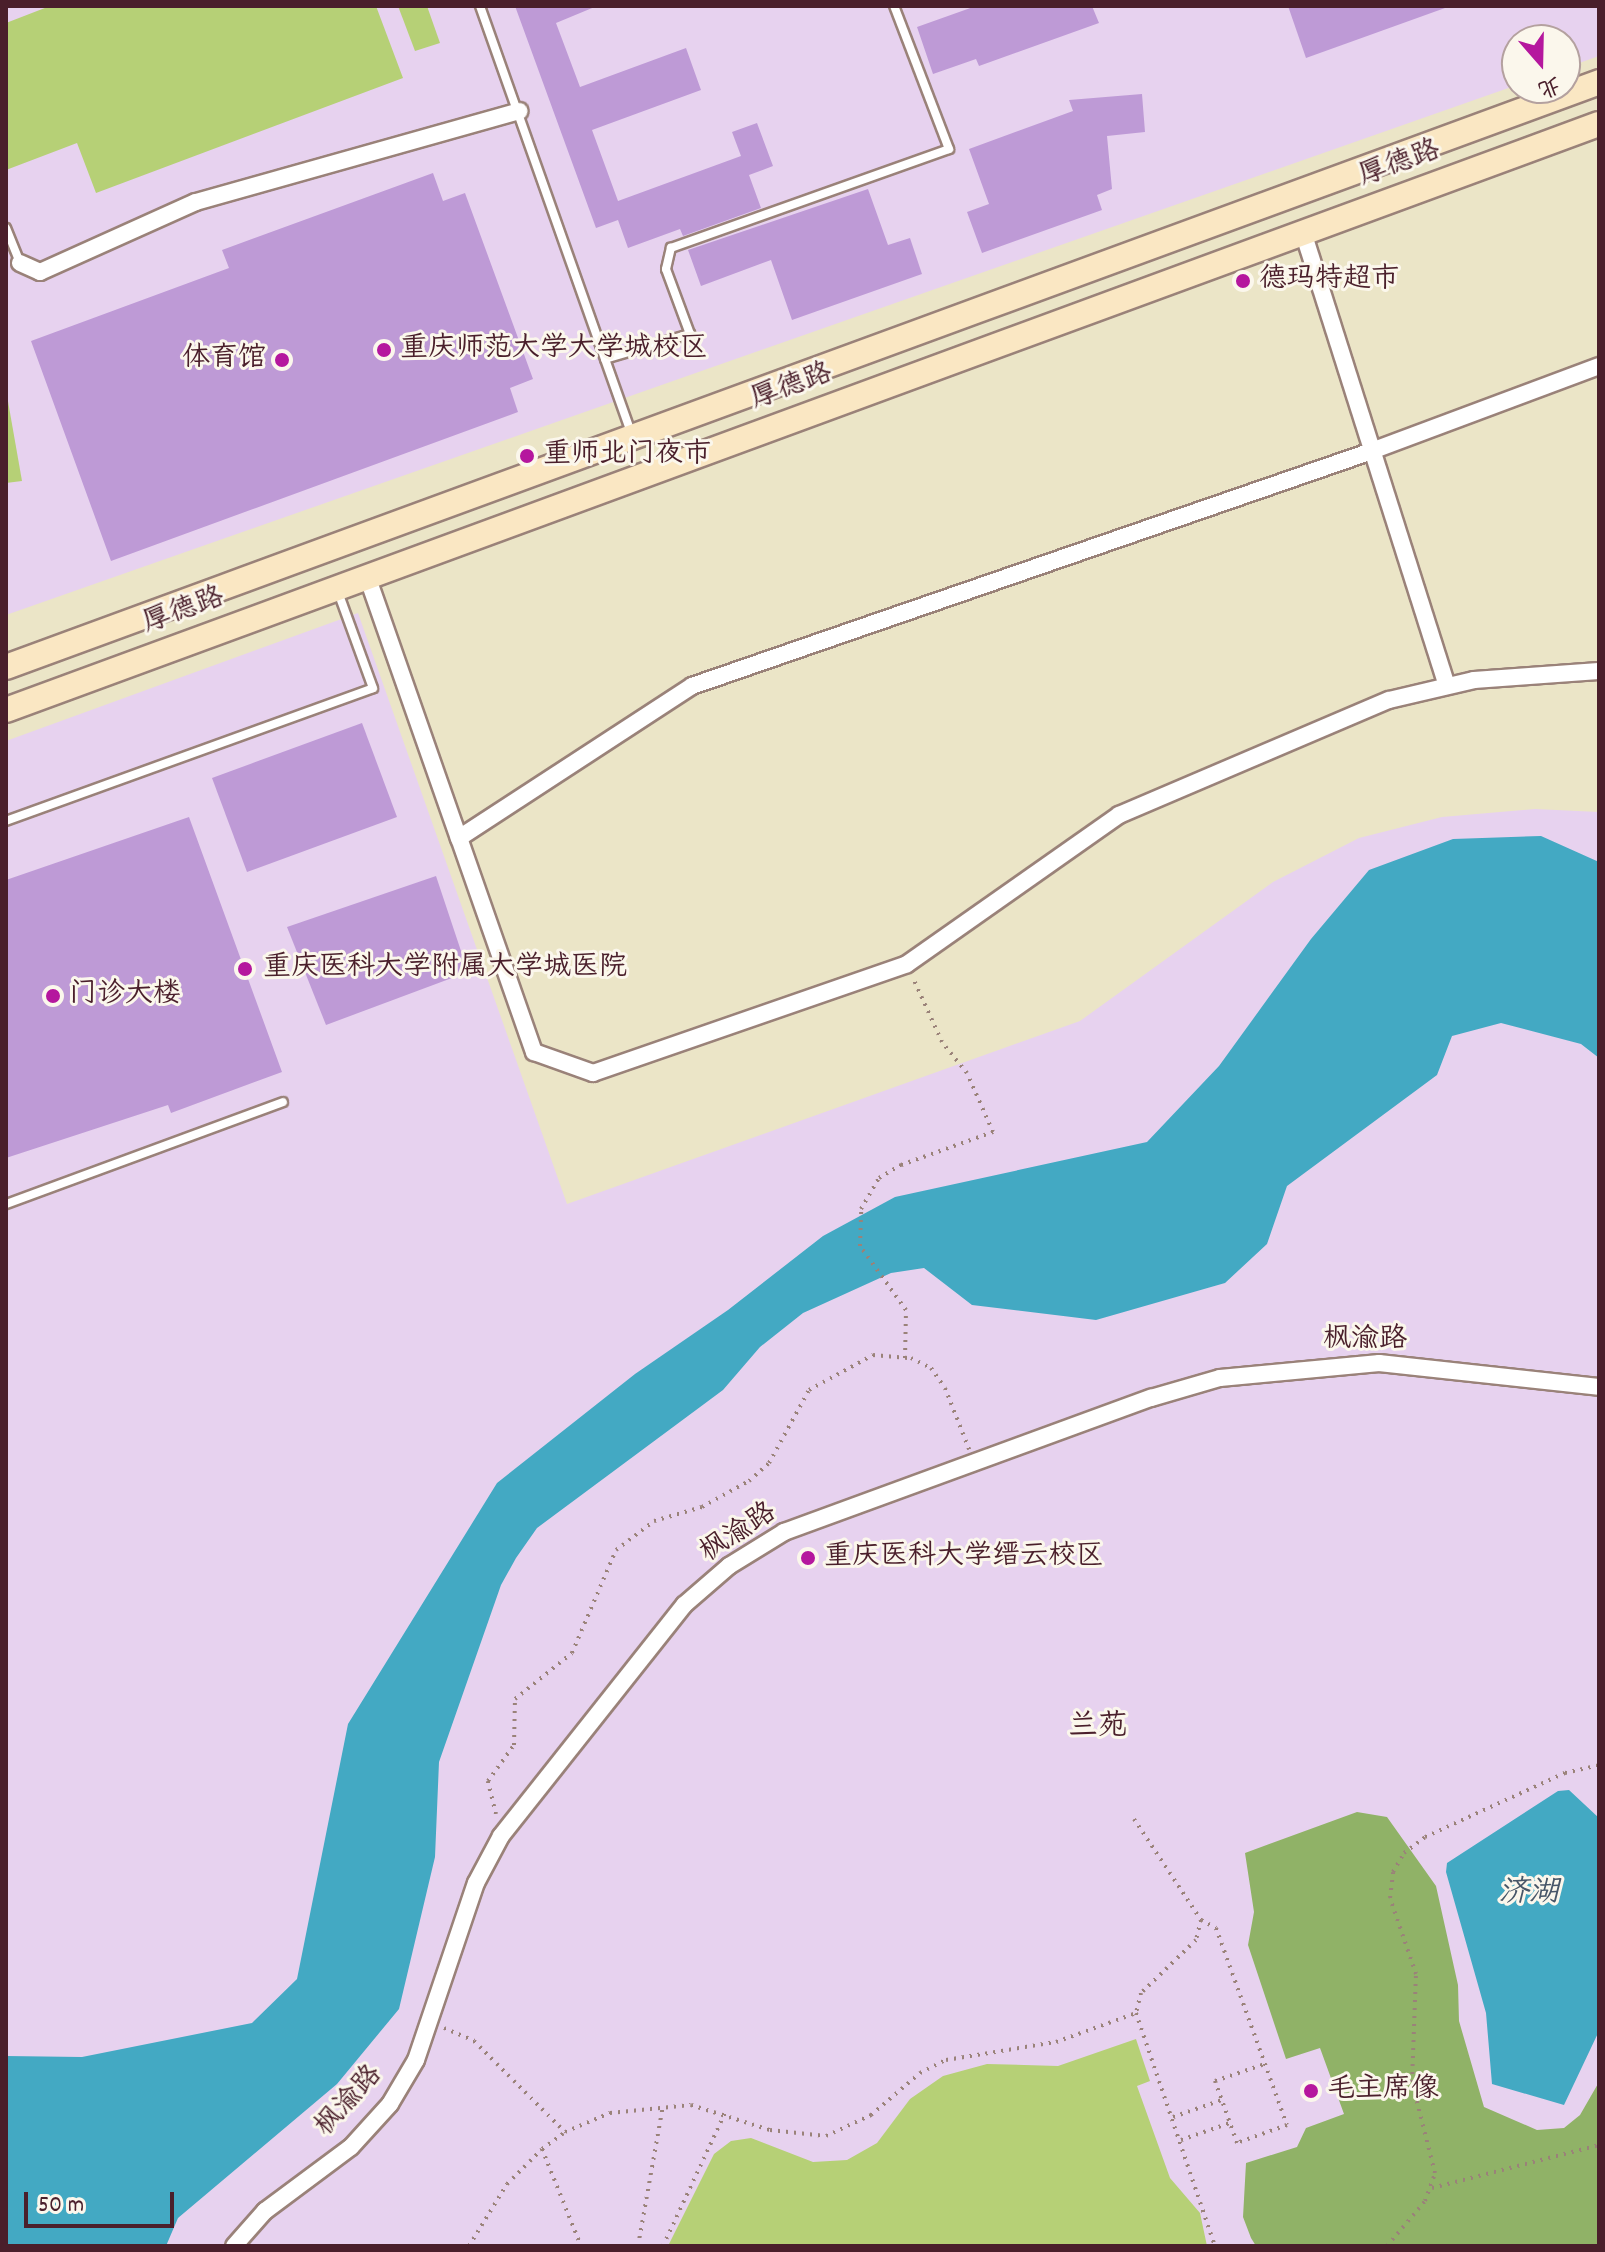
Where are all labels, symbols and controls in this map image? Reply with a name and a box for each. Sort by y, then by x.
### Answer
north arrow [1501,24,1581,104]
text: 北 [1533,67,1564,103]
street label: 厚德路 [1355,135,1445,195]
place label: 德玛特超市 [1259,264,1399,298]
marker: 德玛特超市 [1234,272,1252,290]
place label: 重庆师范大学大学城校区 [400,333,708,367]
marker: 重庆师范大学大学城校区 [375,341,393,359]
place label: 体育馆 [182,343,266,377]
marker: 体育馆 [273,351,291,369]
street label: 厚德路 [747,358,837,418]
place label: 重师北门夜市 [543,439,711,473]
marker: 重师北门夜市 [518,447,536,465]
street label: 厚德路 [139,582,229,642]
place label: 重庆医科大学附属大学城医院 [263,952,627,986]
marker: 重庆医科大学附属大学城医院 [234,958,256,980]
place label: 门诊大楼 [69,979,181,1013]
marker: 门诊大楼 [44,987,62,1005]
street label: 枫渝路 [1323,1324,1407,1358]
street label: 枫渝路 [695,1497,783,1571]
place label: 重庆医科大学缙云校区 [824,1541,1104,1575]
marker: 重庆医科大学缙云校区 [799,1549,817,1567]
district label: 兰苑 [1068,1711,1128,1747]
water label: 济湖 [1499,1877,1559,1913]
street label: 枫渝路 [309,2060,391,2144]
place label: 毛主席像 [1327,2074,1439,2108]
marker: 毛主席像 [1302,2082,1320,2100]
scale bar [28,2176,178,2226]
text: 50 m [38,2189,84,2223]

